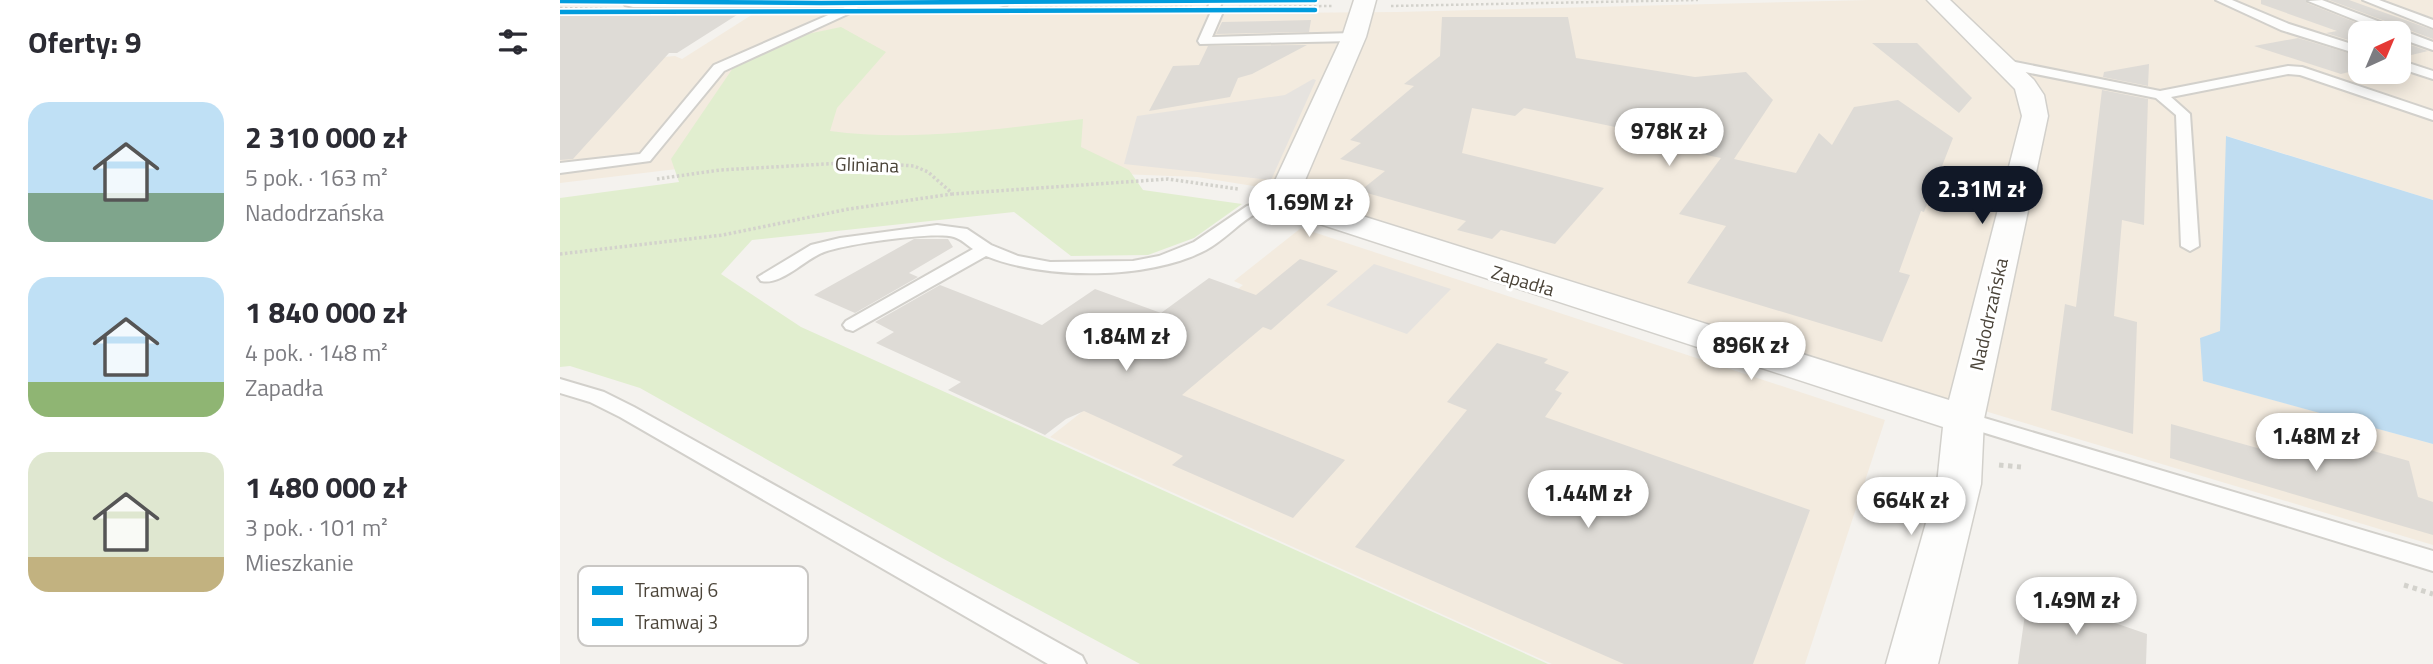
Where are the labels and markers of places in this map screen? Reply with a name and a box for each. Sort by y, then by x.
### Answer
pin: 978K zł [1604,108,1734,168]
pin: 2.31M zł [1910,166,2054,226]
pin: 1.69M zł [1237,180,1381,239]
pin: 1.84M zł [1054,314,1198,373]
pin: 896K zł [1686,322,1816,382]
pin: 1.48M zł [2244,414,2388,473]
pin: 1.44M zł [1516,470,1660,530]
pin: 664K zł [1846,477,1976,537]
pin: 1.49M zł [2004,578,2148,637]

